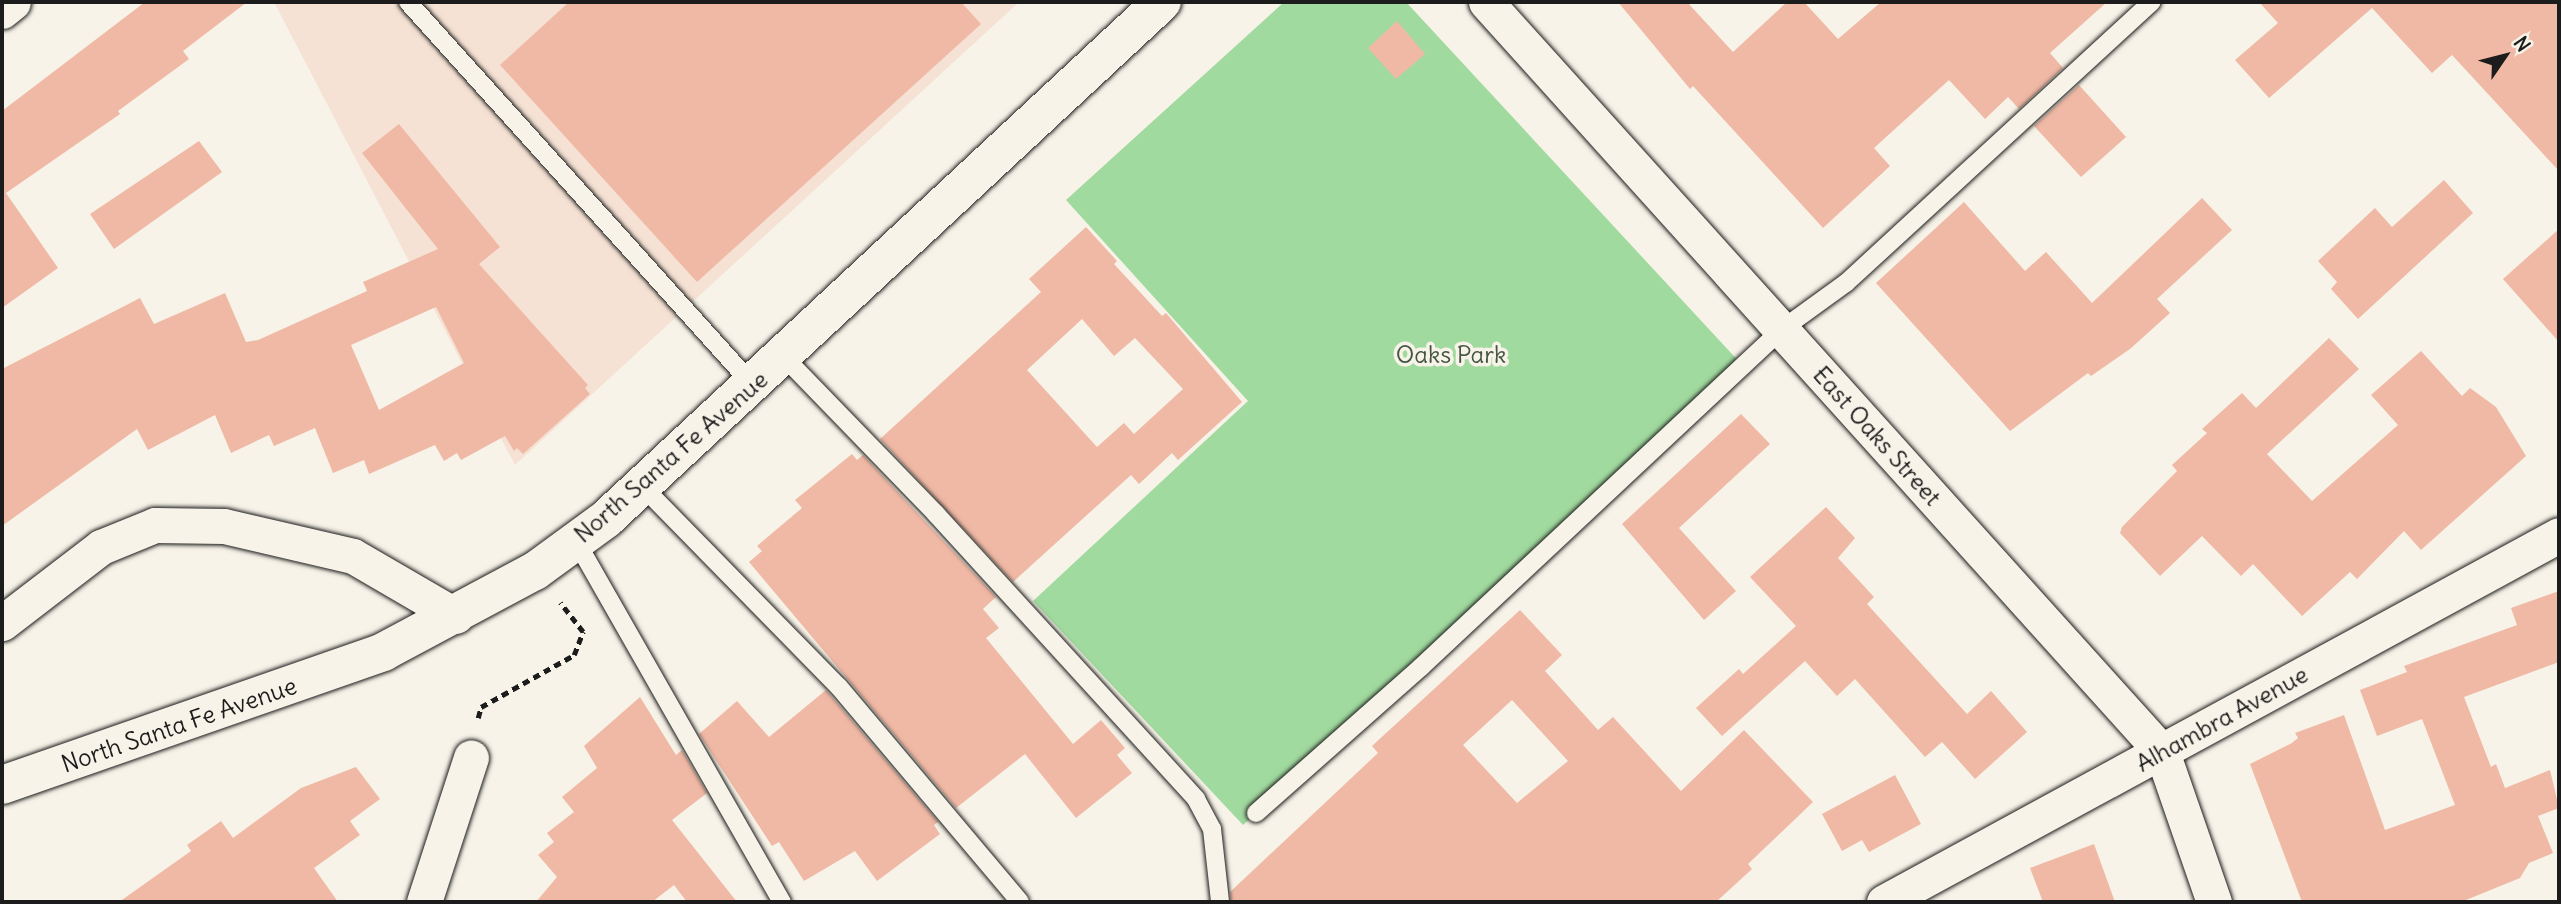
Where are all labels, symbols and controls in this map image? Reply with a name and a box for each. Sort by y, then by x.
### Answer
north arrow [2470,21,2540,91]
text: N [2509,32,2536,56]
park label: Oaks Park [1396,341,1506,369]
street label: East Oaks Street [1807,360,1947,512]
street label: North Santa Fe Avenue [568,365,774,549]
street label: Alhambra Avenue [2131,660,2313,778]
street label: North Santa Fe Avenue [58,671,300,779]

